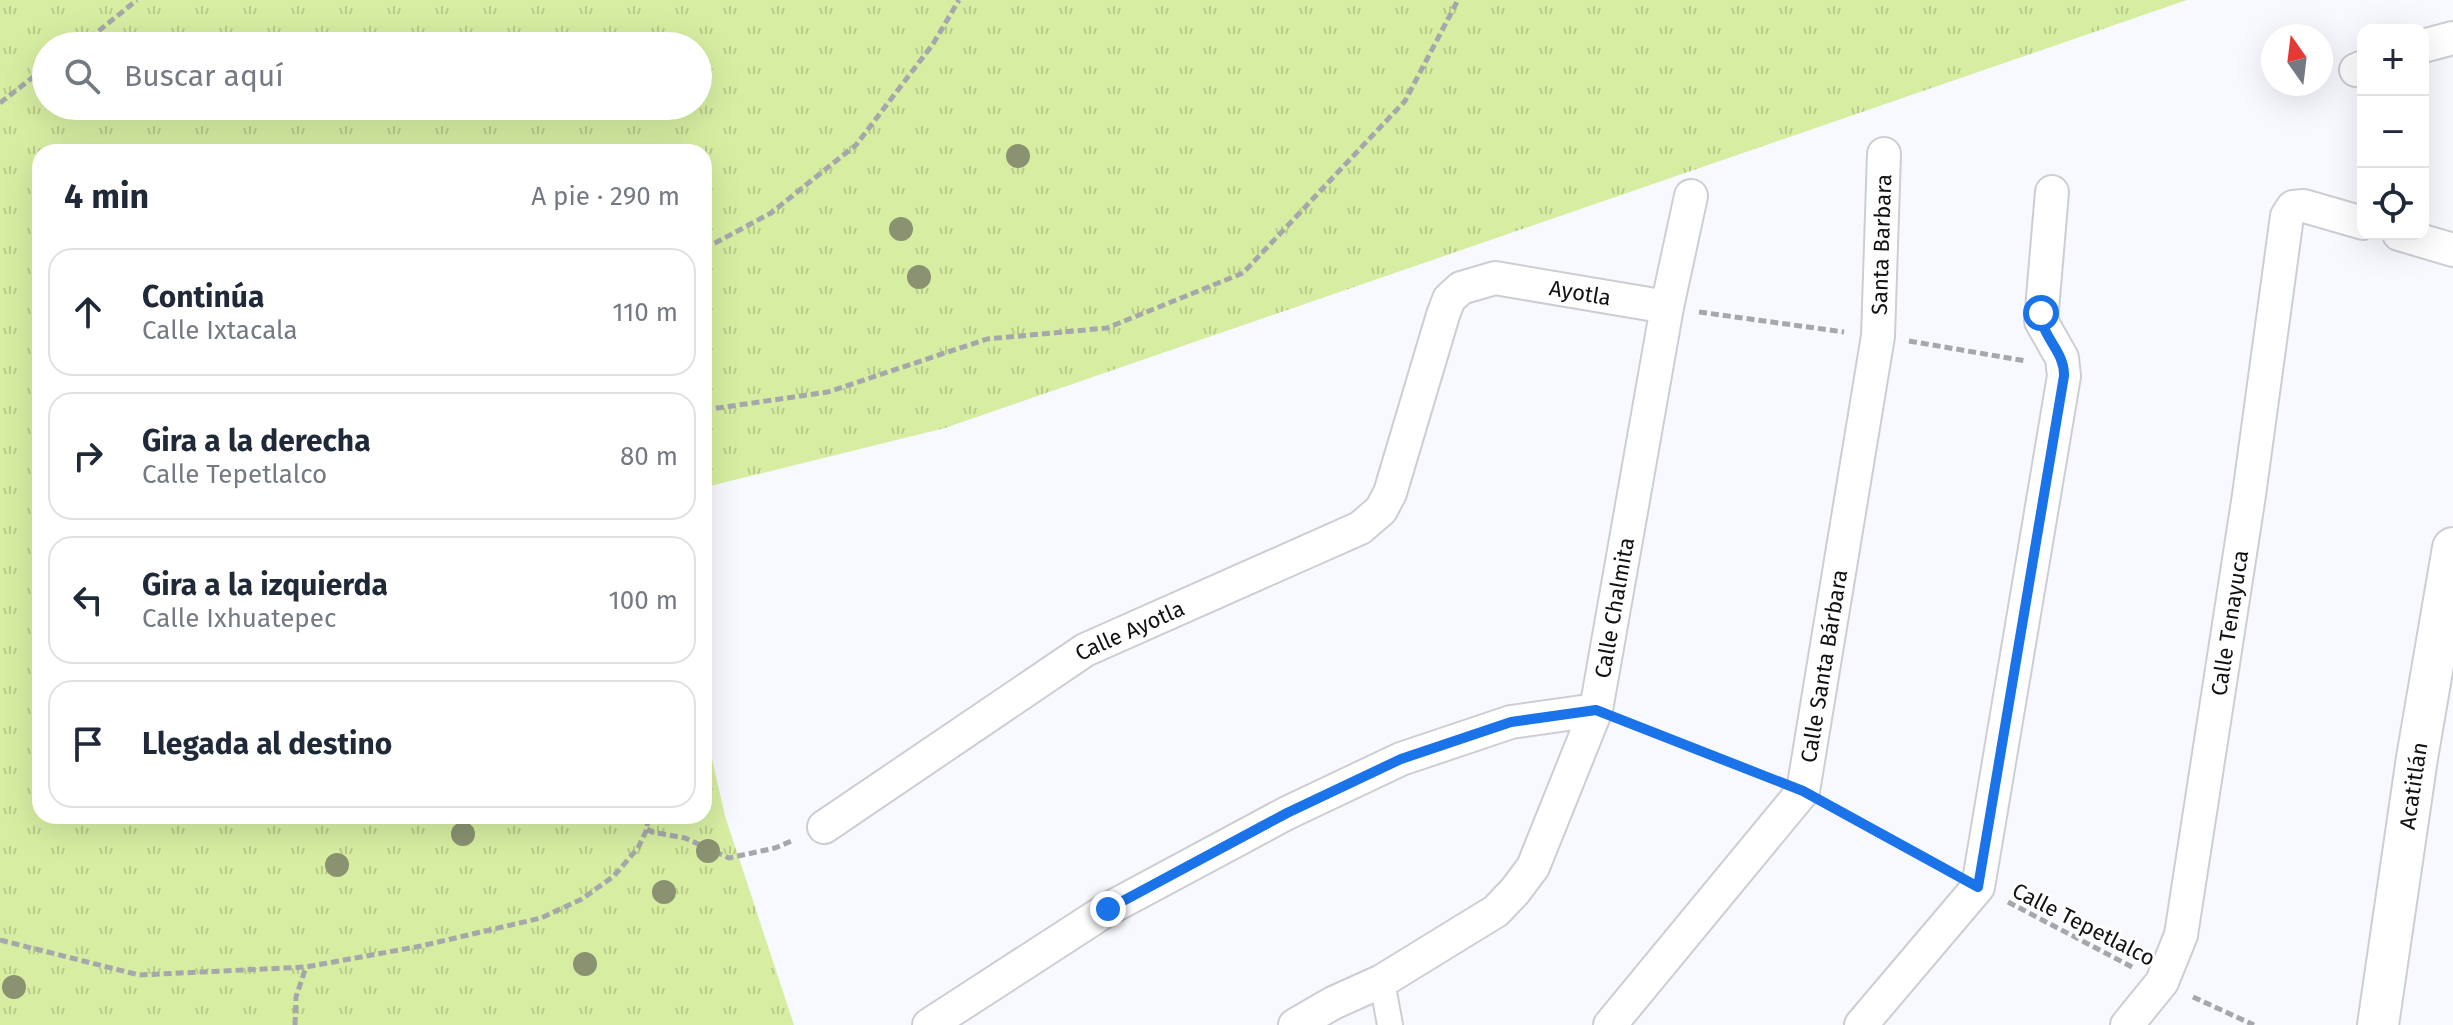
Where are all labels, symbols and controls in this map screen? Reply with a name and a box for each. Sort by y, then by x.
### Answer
north arrow [2261,24,2333,96]
map controls [2357,24,2429,240]
button: + [2357,24,2429,96]
search box [32,32,712,120]
icon: search [60,54,104,98]
text: Buscar aquí [124,58,284,94]
button: − [2357,96,2429,168]
button: locate [2357,168,2429,240]
street label: Santa Barbara [1866,174,1897,315]
text: 4 min [64,176,149,217]
text: A pie · 290 m [531,181,680,212]
street label: Ayotla [1547,274,1613,311]
text: Continúa [142,279,264,315]
icon: ahead [66,290,110,334]
route start [2023,295,2059,331]
text: 110 m [612,297,678,328]
text: Calle Ixtacala [142,315,298,346]
text: Gira a la derecha [142,423,371,459]
icon: right [66,434,110,478]
text: 80 m [620,441,678,472]
text: Calle Tepetlalco [142,459,327,490]
street label: Calle Chalmita [1589,535,1640,680]
street label: Calle Tenayuca [2205,548,2254,698]
text: Gira a la izquierda [142,567,388,603]
street label: Calle Santa Bárbara [1795,568,1853,765]
icon: left [66,578,110,622]
text: 100 m [609,585,678,616]
street label: Calle Ayotla [1070,595,1189,667]
text: Calle Ixhuatepec [142,603,336,634]
icon: arrive [66,722,110,766]
text: Llegada al destino [142,726,392,762]
street label: Acatitlán [2394,740,2434,831]
street label: Calle Tepetlalco [2008,877,2160,972]
route end [1090,891,1126,927]

